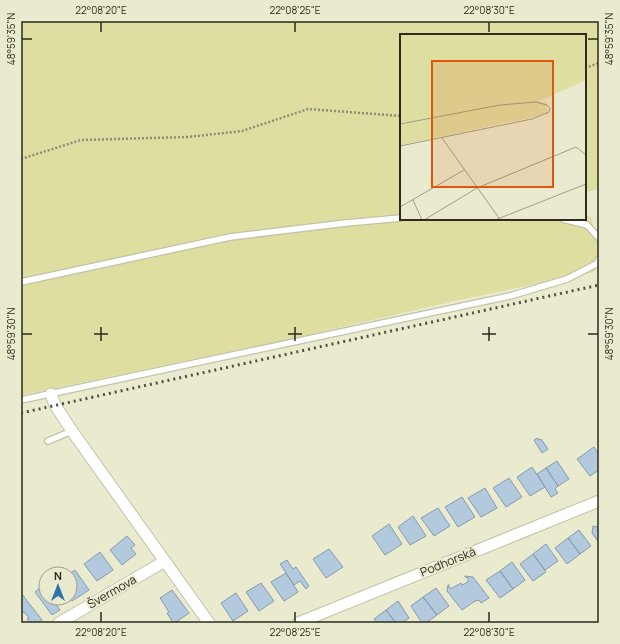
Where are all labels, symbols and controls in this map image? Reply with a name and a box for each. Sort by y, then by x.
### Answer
text: 22°08'20"E [75,3,127,17]
text: 22°08'25"E [269,3,321,17]
text: 22°08'30"E [463,3,515,17]
text: 48°59'35"N [4,13,18,65]
text: 48°59'35"N [602,13,616,65]
inset map [400,34,586,220]
text: 48°59'30"N [4,307,18,360]
text: 48°59'30"N [602,307,616,360]
street label: Podhorská [417,543,478,580]
north arrow [38,566,78,606]
text: N [54,568,62,583]
street label: Švermova [84,571,139,612]
text: 22°08'20"E [75,625,127,639]
text: 22°08'25"E [269,625,321,639]
text: 22°08'30"E [463,625,515,639]

